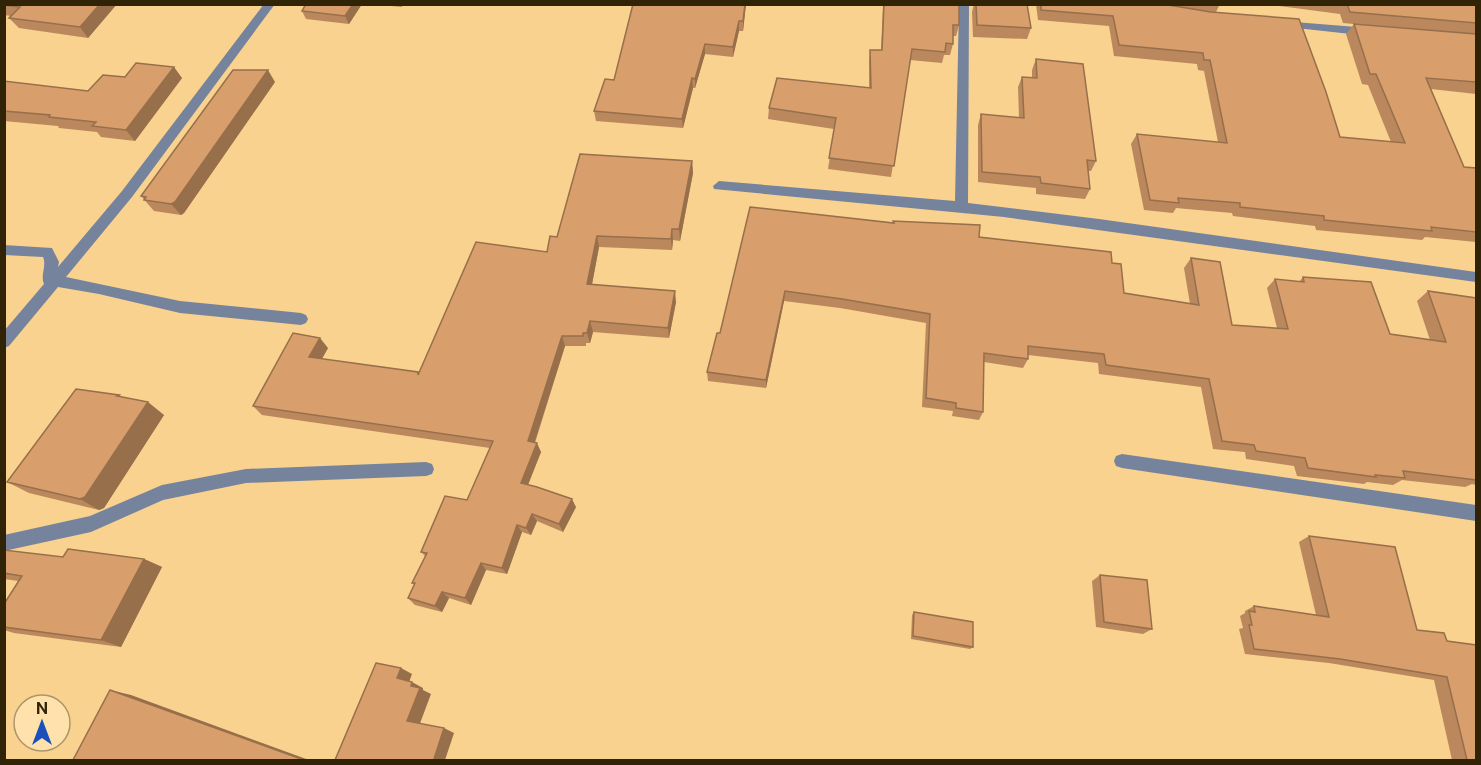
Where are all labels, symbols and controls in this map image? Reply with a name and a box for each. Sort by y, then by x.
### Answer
north arrow [12,693,72,753]
text: N [36,699,48,718]

